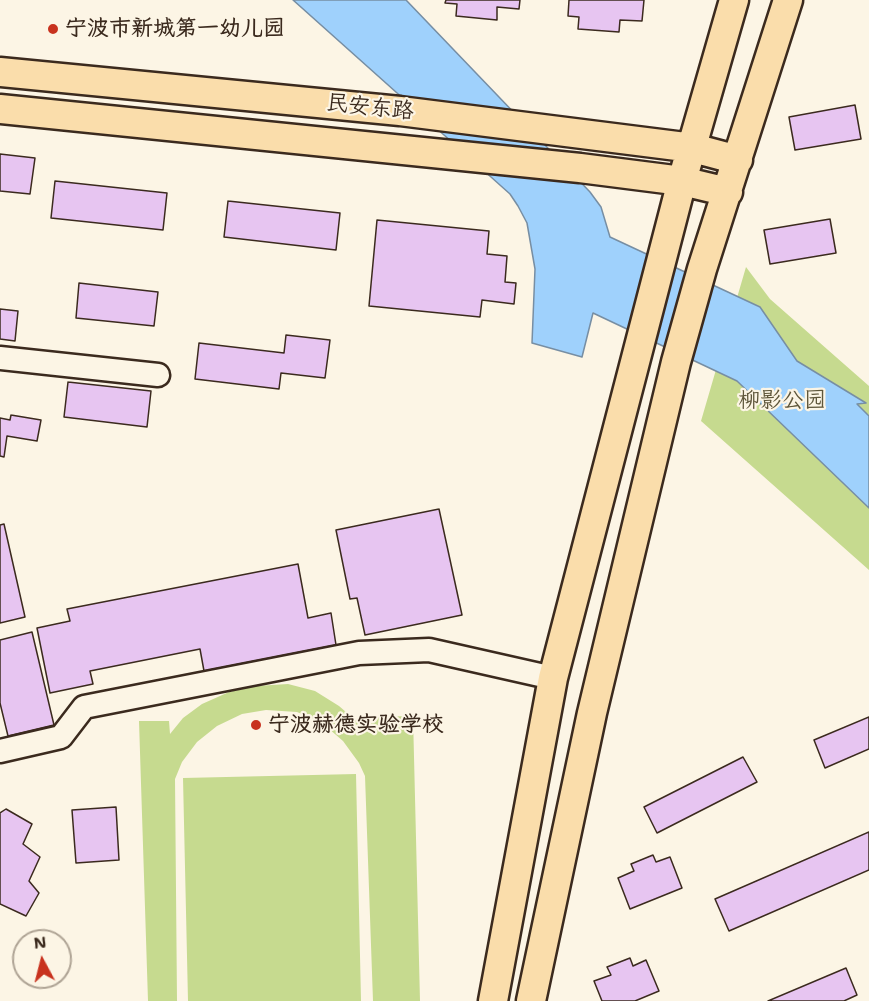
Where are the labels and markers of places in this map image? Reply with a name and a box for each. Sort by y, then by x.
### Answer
place label: 宁波市新城第一幼儿园 [65,16,285,42]
marker: 宁波市新城第一幼儿园 [46,22,60,36]
place label: 宁波赫德实验学校 [268,712,444,738]
marker: 宁波赫德实验学校 [249,718,263,732]

